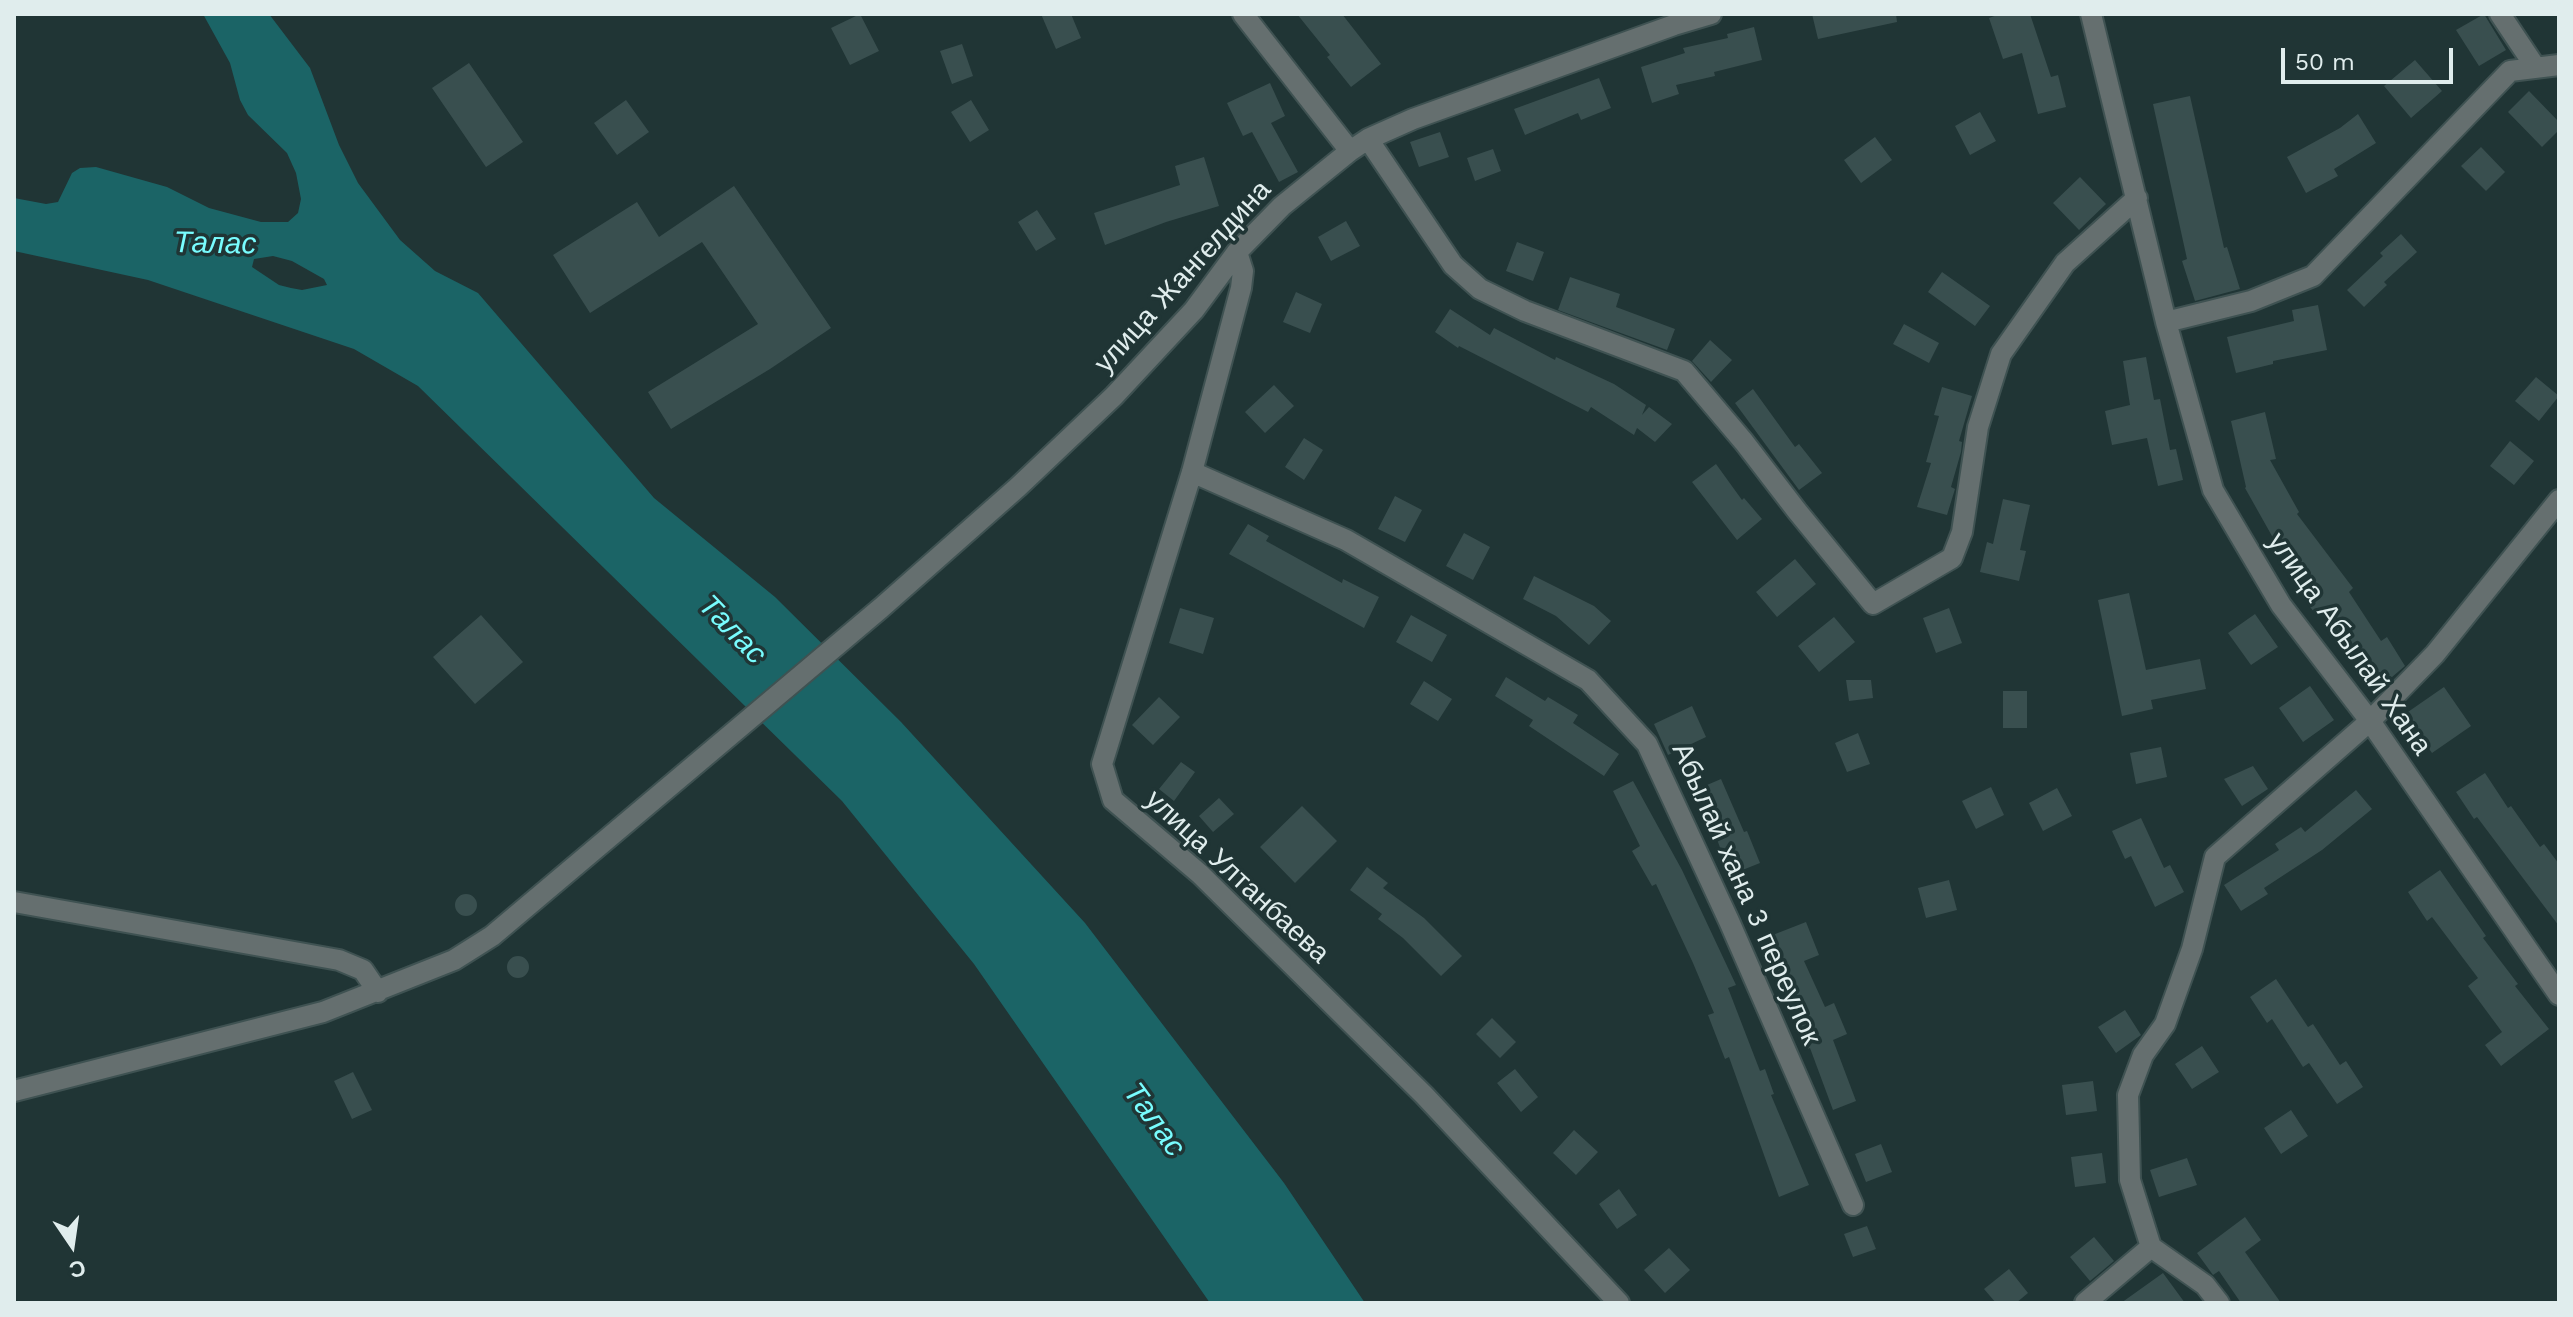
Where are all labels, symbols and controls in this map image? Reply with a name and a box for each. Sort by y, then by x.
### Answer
scale bar [2285,32,2457,82]
text: 50 m [2295,48,2355,76]
street label: улица Жангелдина [1088,174,1278,380]
water label: Талас [173,225,257,263]
street label: улица Абылай Хана [2260,526,2438,762]
water label: Талас [690,588,774,672]
street label: Абылай хана 3 переулок [1664,738,1828,1050]
street label: улица Ултанбаева [1138,783,1336,971]
water label: Талас [1115,1076,1193,1164]
north arrow [32,1205,112,1285]
text: С [67,1255,88,1283]

